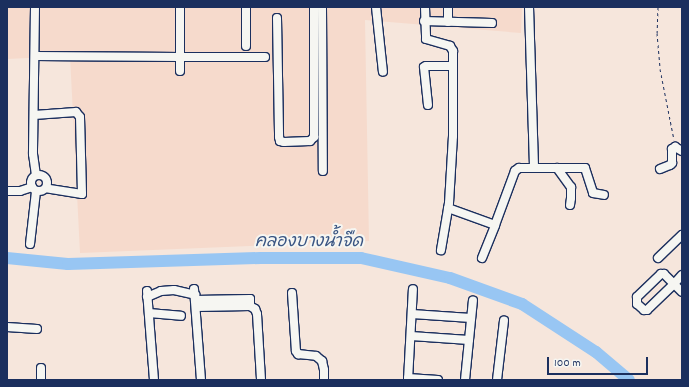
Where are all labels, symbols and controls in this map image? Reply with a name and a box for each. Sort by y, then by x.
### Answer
water label: คลองบางน้ำจืด [255,234,363,254]
scale bar [549,349,650,375]
text: 100 m [554,355,581,372]

